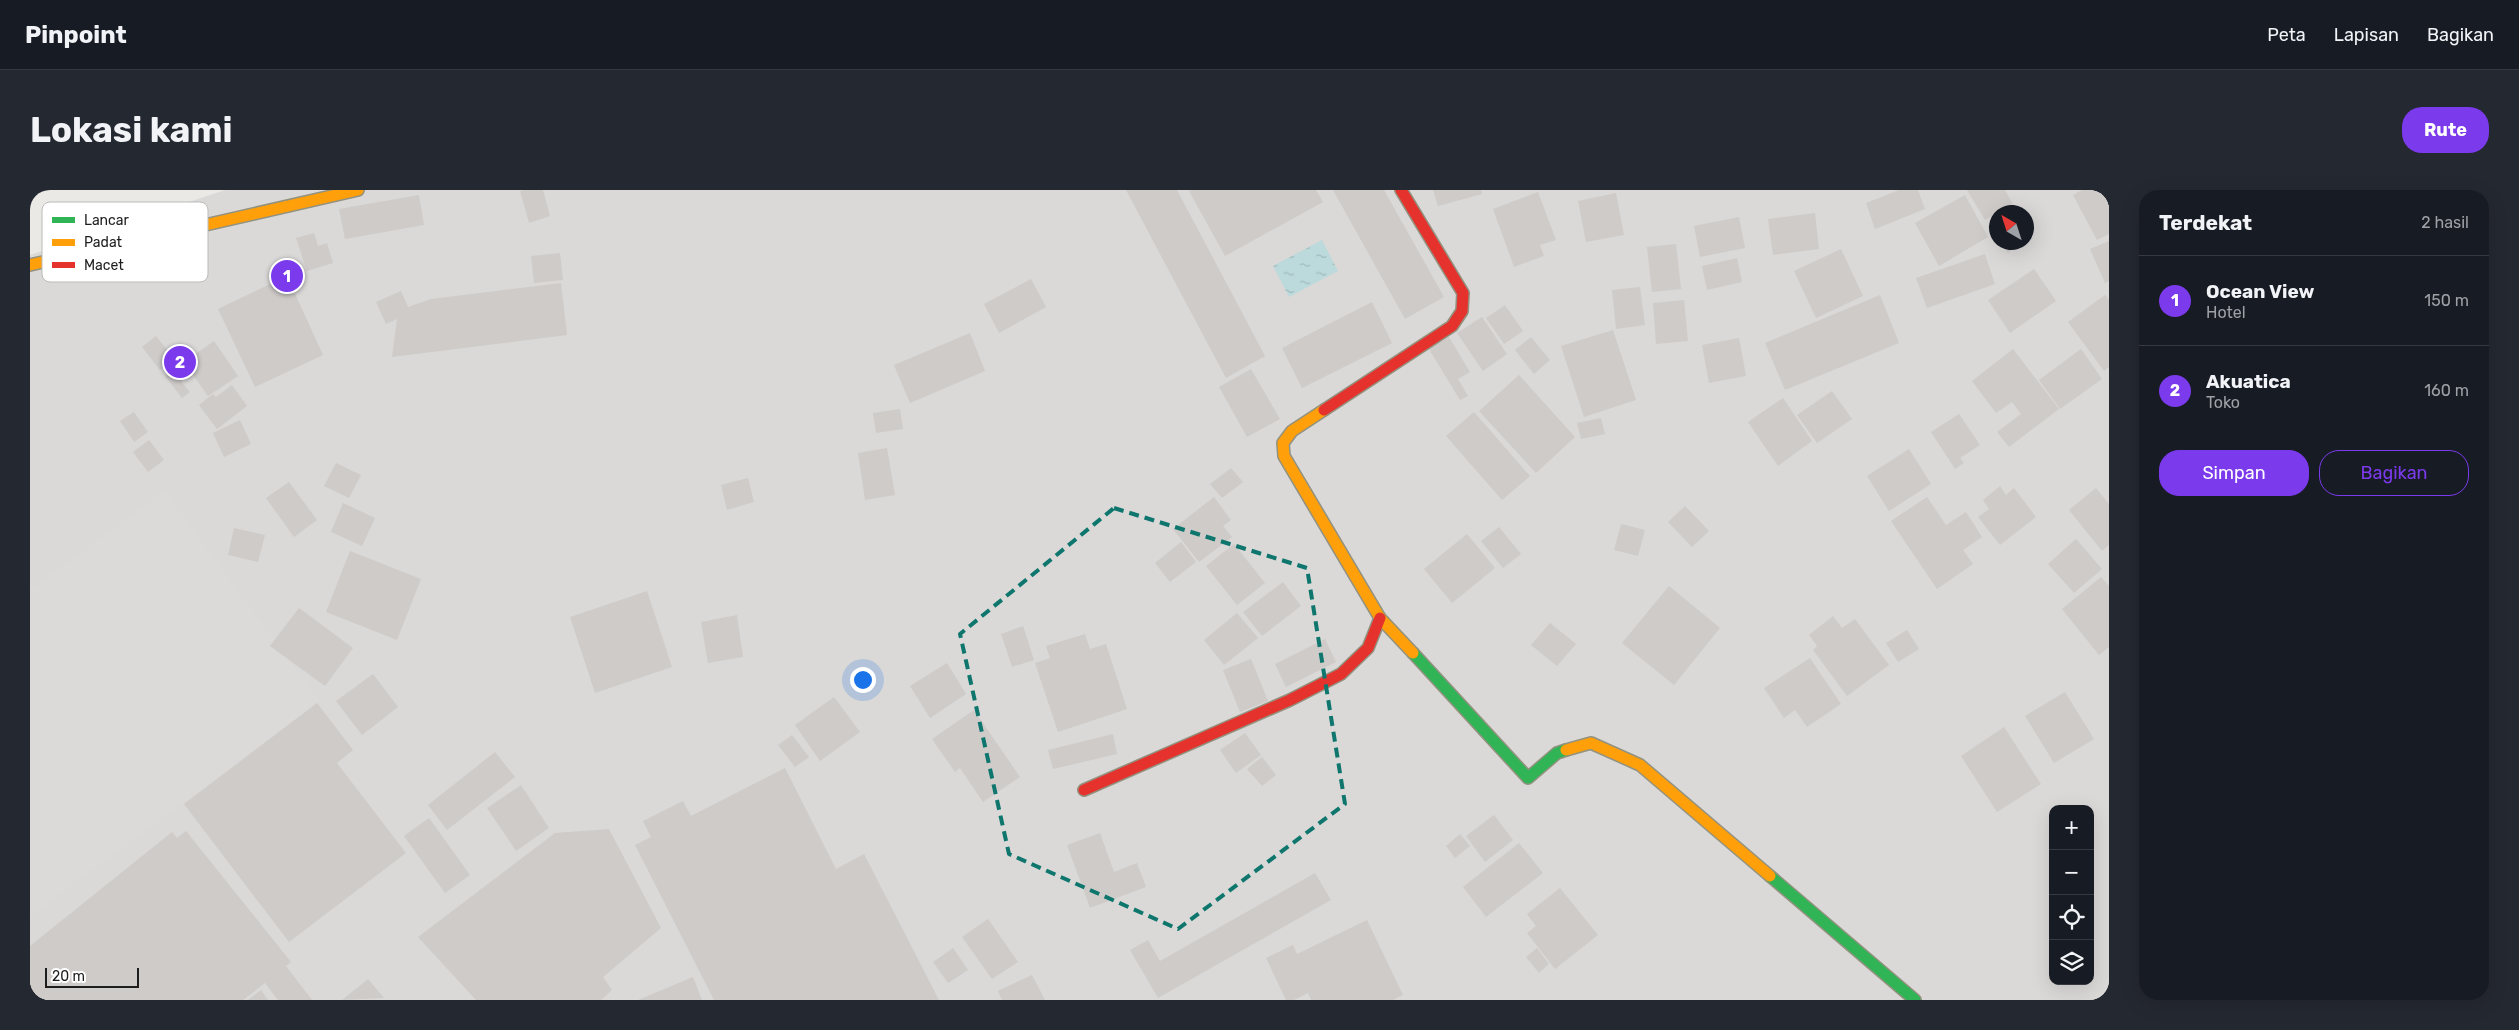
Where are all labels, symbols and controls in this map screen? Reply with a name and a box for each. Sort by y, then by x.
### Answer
text: Pinpoint [25,21,127,49]
text: Peta [2267,24,2306,46]
text: Lapisan [2334,24,2399,46]
text: Bagikan [2427,24,2494,46]
button: Rute [2402,107,2489,153]
text: Lokasi kami [30,109,233,151]
legend [42,202,208,282]
north arrow [1989,205,2034,250]
text: Terdekat [2159,210,2252,235]
text: Lancar [84,212,130,229]
text: 2 hasil [2421,213,2469,232]
text: Padat [84,234,123,251]
text: Macet [84,257,124,274]
pin: 1 [271,257,303,295]
text: Ocean View [2206,280,2314,303]
text: 1 [2171,291,2179,310]
text: 150 m [2424,291,2469,310]
text: Hotel [2206,303,2246,322]
pin: 2 [164,343,196,381]
text: Akuatica [2206,370,2291,393]
text: 2 [2170,381,2180,400]
text: 160 m [2424,381,2469,400]
text: Toko [2206,393,2240,412]
button: Simpan [2159,450,2309,496]
button: Bagikan [2319,450,2469,496]
your location [850,667,876,693]
map controls [2049,805,2094,985]
button: + [2049,805,2094,850]
button: − [2049,850,2094,895]
button: locate [2049,895,2094,940]
button: layers [2049,940,2094,985]
scale bar [45,965,139,988]
text: 20 m [52,968,85,985]

